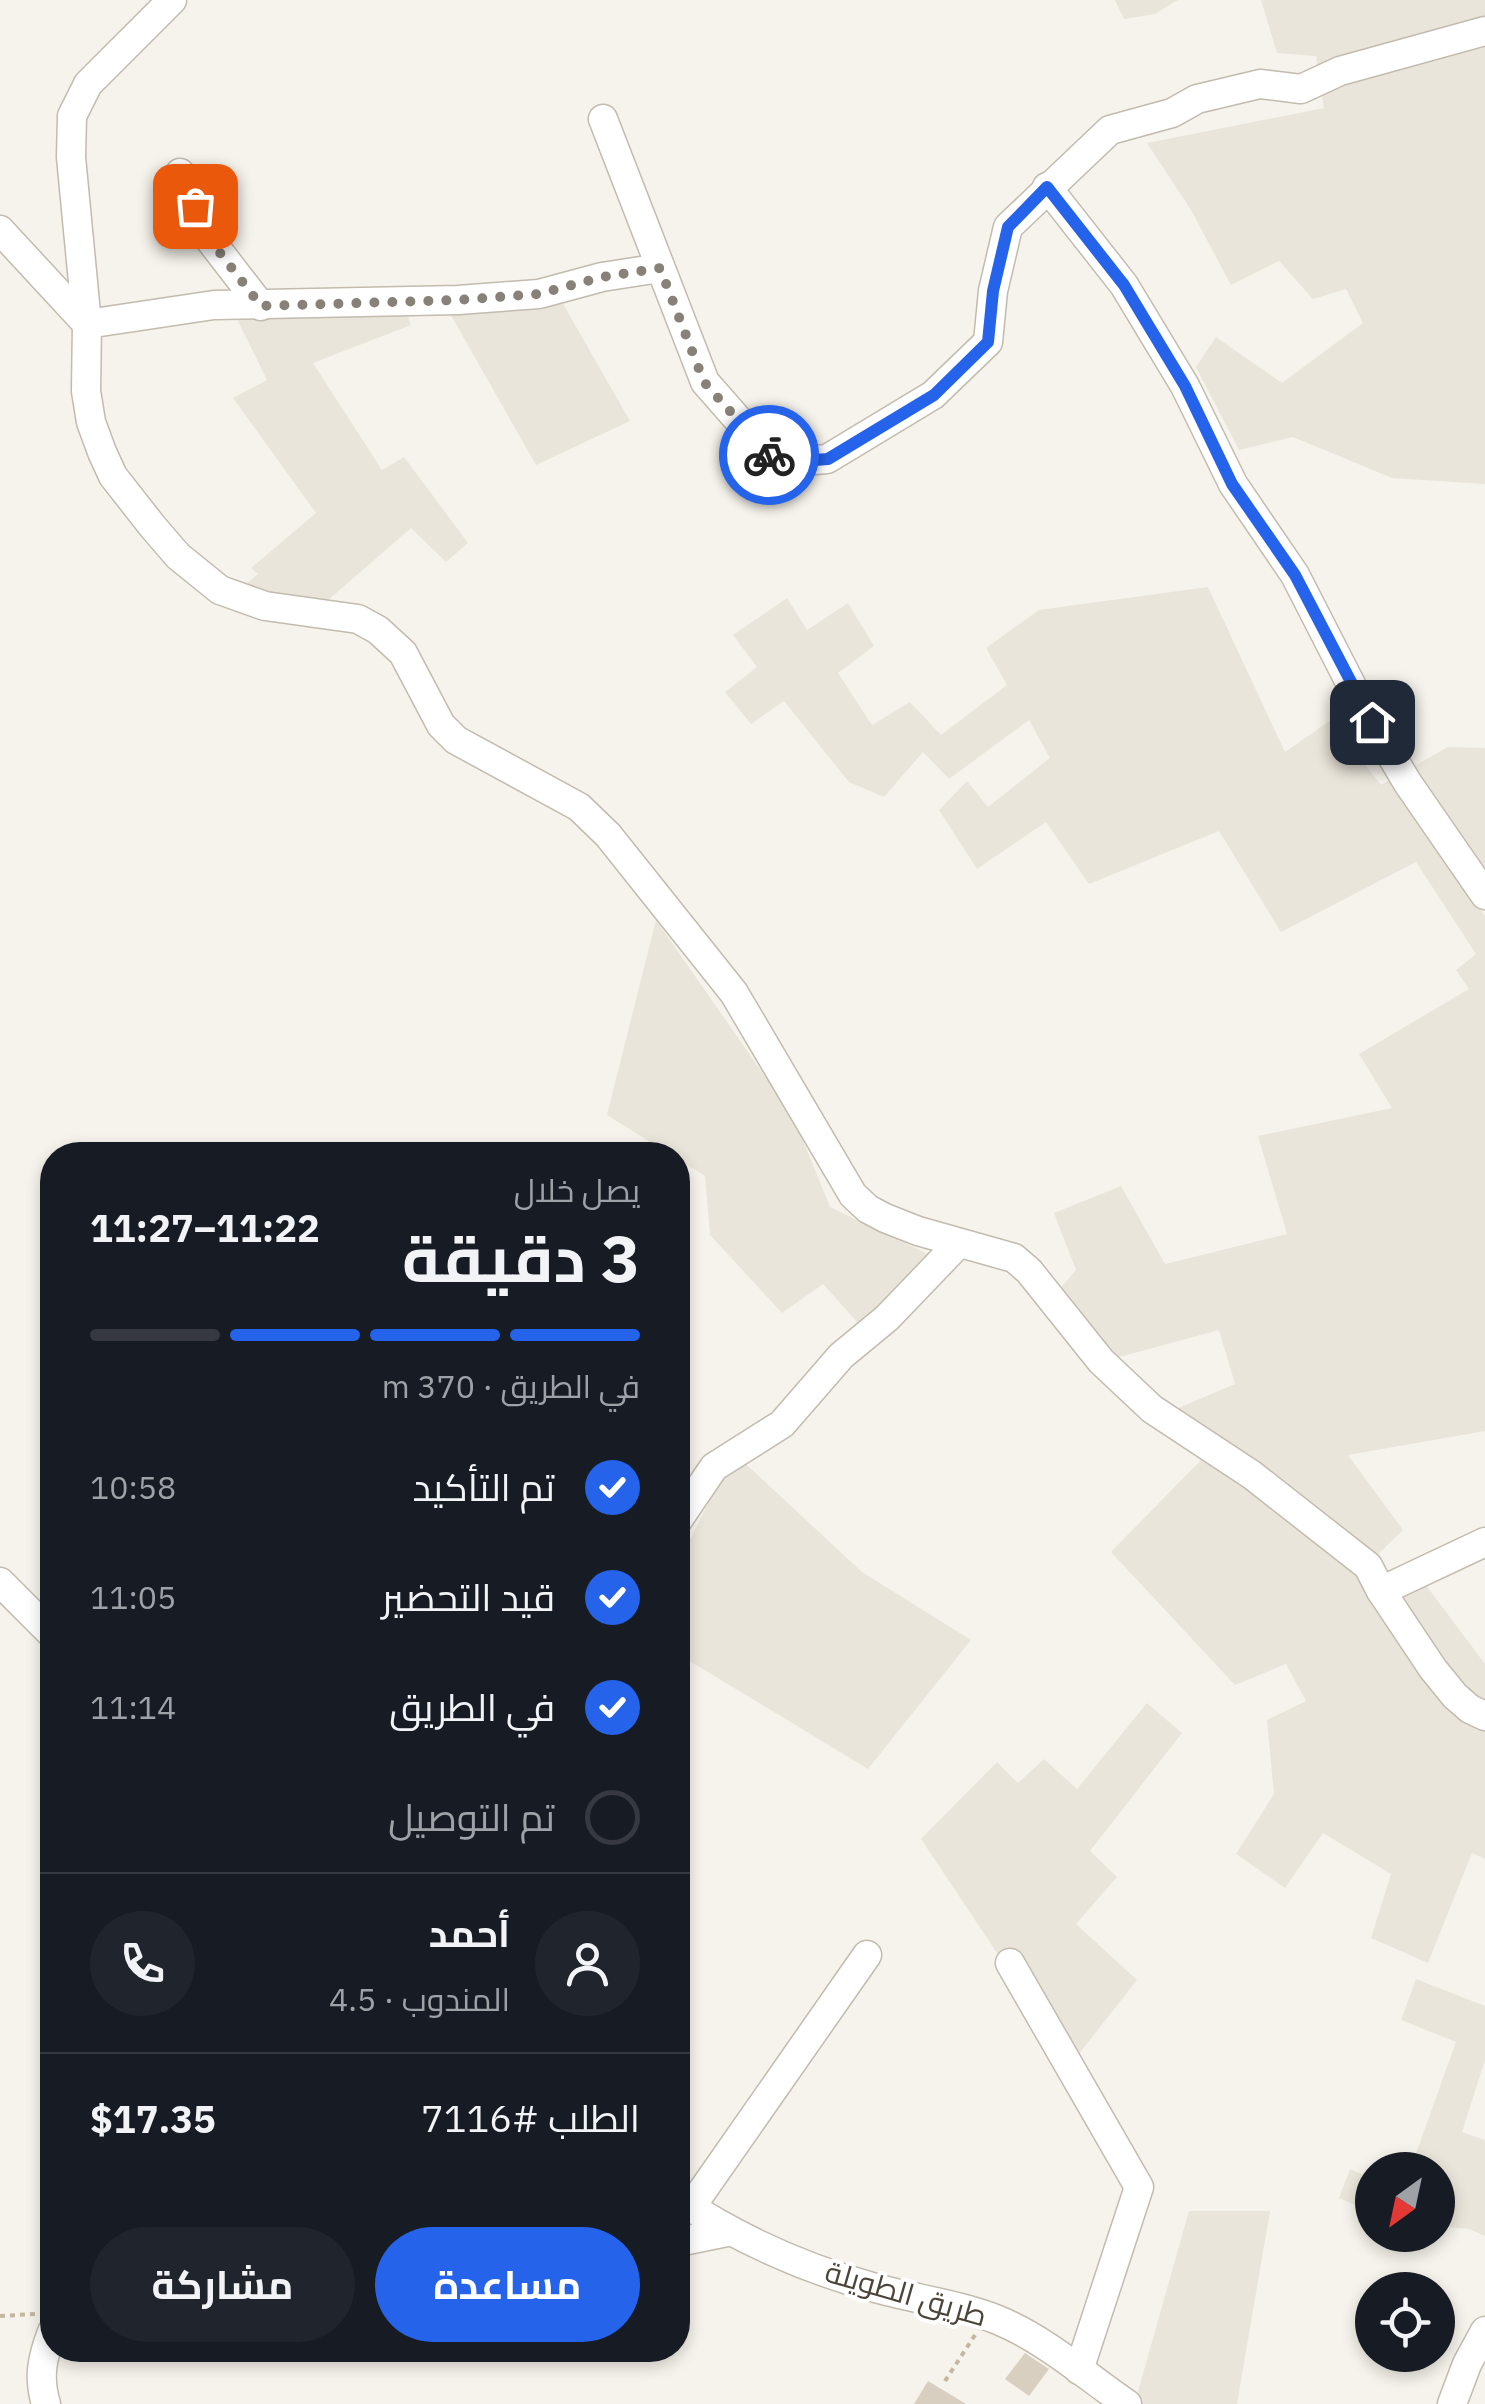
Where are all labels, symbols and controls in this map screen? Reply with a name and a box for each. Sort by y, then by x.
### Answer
pin [153,164,238,249]
icon: bag [168,179,223,234]
courier [719,405,819,505]
icon: bike [742,428,797,483]
pin [1330,680,1415,765]
icon: home [1345,695,1400,750]
text: يصل خلال [514,1169,640,1211]
text: 11:22–11:27 [90,1203,320,1252]
text: 3 دقيقة [402,1215,640,1300]
text: في الطريق · 370 m [382,1365,640,1407]
icon: check [585,1460,640,1515]
text: تم التأكيد [413,1462,555,1511]
text: 10:58 [90,1466,176,1508]
icon: check [585,1570,640,1625]
text: قيد التحضير [382,1572,555,1621]
text: 11:05 [90,1576,176,1618]
icon: check [585,1680,640,1735]
text: في الطريق [389,1682,555,1731]
text: 11:14 [90,1686,176,1728]
text: تم التوصيل [388,1792,555,1841]
text: أحمد [429,1908,510,1957]
button: phone [90,1911,195,2016]
button: person [535,1911,640,2016]
text: المندوب · 4.5 [329,1978,510,2020]
text: الطلب #7116 [421,2093,640,2142]
text: $17.35 [90,2094,216,2143]
north arrow [1355,2152,1455,2252]
map controls [1355,2152,1455,2372]
button: مشاركة [90,2227,355,2342]
button: مساعدة [375,2227,640,2342]
street label: طريق الطويلة [821,2251,992,2334]
button: locate [1355,2272,1455,2372]

